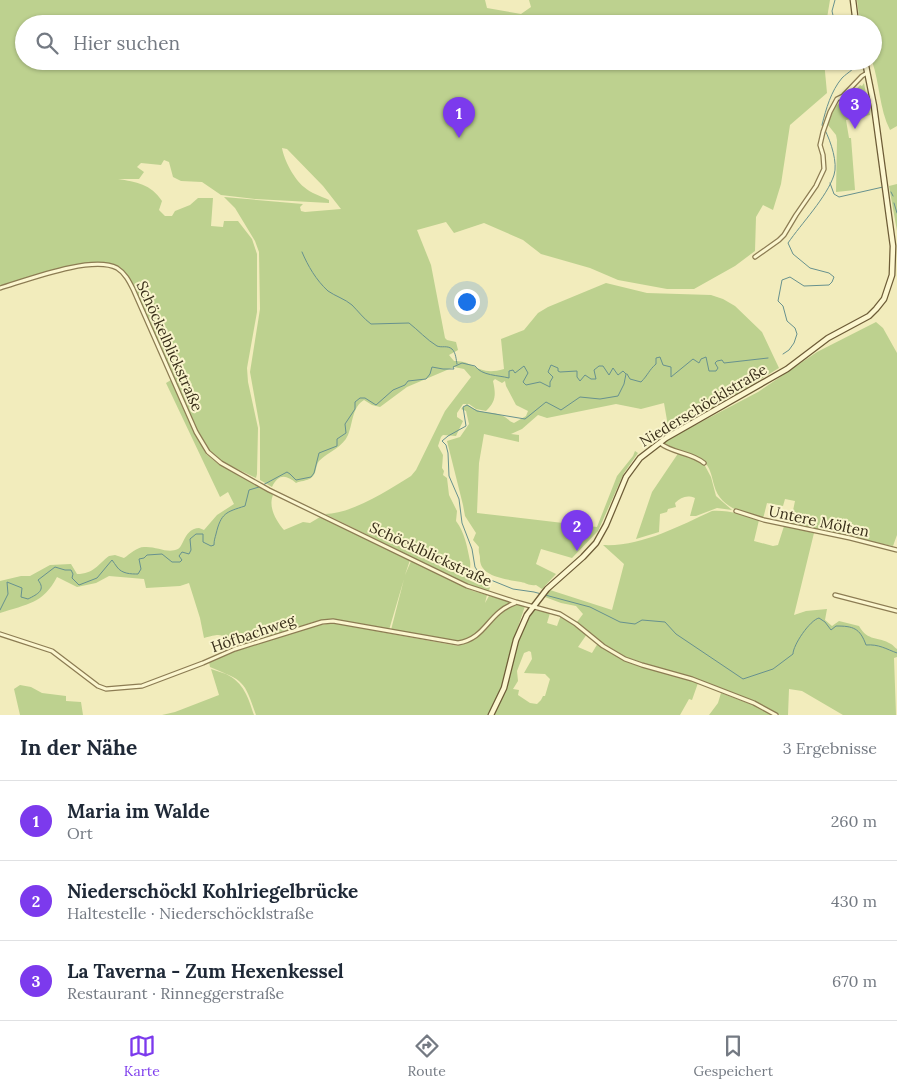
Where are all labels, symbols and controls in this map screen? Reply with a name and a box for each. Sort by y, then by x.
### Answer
search box [15,15,882,70]
icon: search [33,29,61,57]
text: Hier suchen [73,31,180,55]
pin: 3 [839,88,871,129]
pin: 1 [443,97,475,138]
street label: Schöckelblickstraße [133,278,207,414]
your location [454,289,480,315]
street label: Niederschöcklstraße [636,359,770,451]
street label: Untere Mölten [767,501,871,541]
pin: 2 [561,510,593,551]
street label: Schöcklblickstraße [367,517,495,591]
street label: Höfbachweg [208,610,298,656]
text: In der Nähe [20,734,137,761]
text: 3 Ergebnisse [783,738,877,758]
text: Maria im Walde [67,799,210,823]
text: 1 [33,811,39,831]
text: 260 m [831,811,877,831]
text: Ort [67,823,93,843]
text: Niederschöckl Kohlriegelbrücke [67,879,358,903]
text: 2 [32,891,40,911]
text: 430 m [831,891,877,911]
text: Haltestelle · Niederschöcklstraße [67,903,314,923]
text: La Taverna - Zum Hexenkessel [67,959,344,983]
text: 3 [32,971,40,991]
text: 670 m [832,971,877,991]
text: Restaurant · Rinneggerstraße [67,983,284,1003]
tab: Karte [124,1032,160,1080]
tab: Route [408,1032,446,1080]
tab: Gespeichert [694,1032,773,1080]

